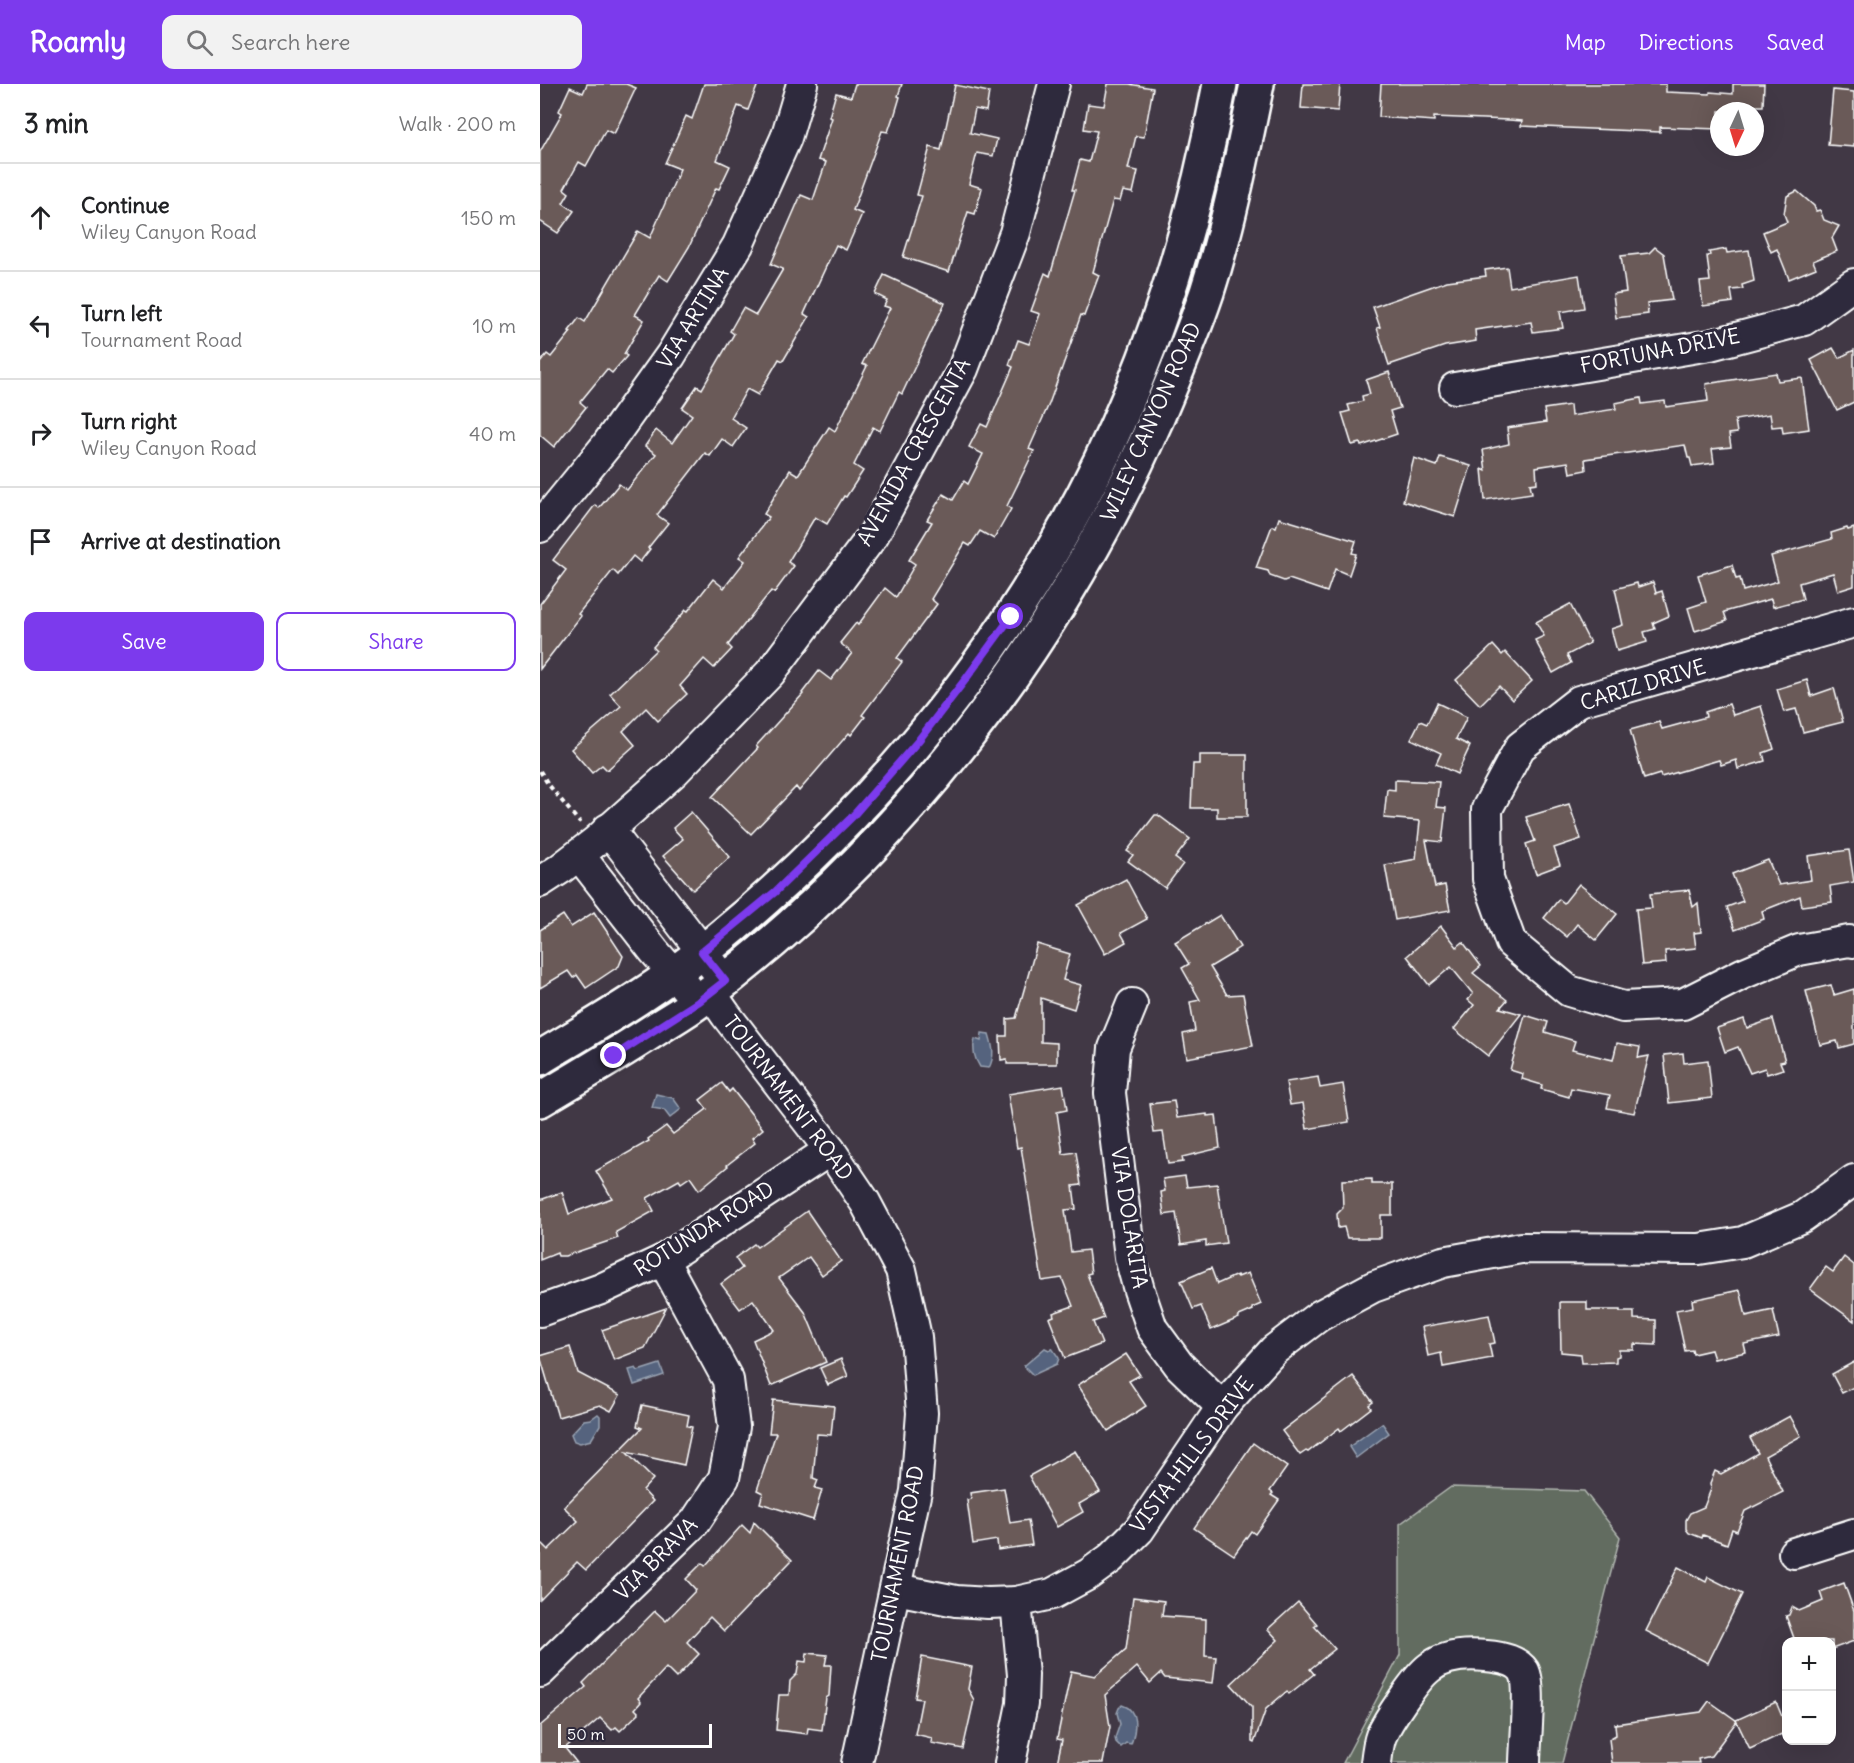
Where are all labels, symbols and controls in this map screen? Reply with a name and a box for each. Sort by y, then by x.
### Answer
search box [162,15,582,69]
text: Roamly [30,24,126,60]
icon: search [183,26,216,59]
text: Search here [231,28,350,56]
text: Map [1565,29,1606,56]
text: Directions [1639,29,1733,56]
text: Saved [1766,29,1824,56]
north arrow [1710,102,1764,156]
text: 3 min [24,107,89,140]
text: Walk · 200 m [399,111,516,136]
text: Continue [81,191,170,219]
icon: ahead [24,201,57,234]
text: 150 m [461,205,516,230]
text: Wiley Canyon Road [81,219,257,244]
street label: VIA ARTINA [651,262,735,374]
text: Turn left [81,299,162,327]
icon: left [24,309,57,342]
text: 10 m [473,313,516,338]
street label: WILEY CANYON ROAD [1094,318,1207,526]
street label: FORTUNA DRIVE [1578,322,1742,379]
text: Tournament Road [81,327,242,352]
street label: AVENIDA CRESCENTA [851,353,976,550]
text: Turn right [81,407,177,435]
icon: right [24,417,57,450]
text: 40 m [469,421,516,446]
text: Wiley Canyon Road [81,435,257,460]
icon: arrive [24,525,57,558]
text: Arrive at destination [81,527,281,555]
route start [997,603,1023,629]
button: Save [24,612,264,671]
button: Share [276,612,516,671]
street label: CARIZ DRIVE [1577,653,1709,716]
street label: TOURNAMENT ROAD [717,1010,859,1186]
route end [600,1042,626,1068]
street label: VIA DOLARITA [1105,1145,1154,1291]
street label: ROTUNDA ROAD [629,1175,779,1282]
street label: VISTA HILLS DRIVE [1124,1371,1259,1538]
street label: TOURNAMENT ROAD [865,1463,930,1665]
street label: VIA BRAVA [608,1511,703,1606]
map controls [1782,1637,1836,1745]
button: + [1782,1637,1836,1691]
button: − [1782,1691,1836,1745]
scale bar [558,1721,712,1748]
text: 50 m [567,1724,605,1744]

